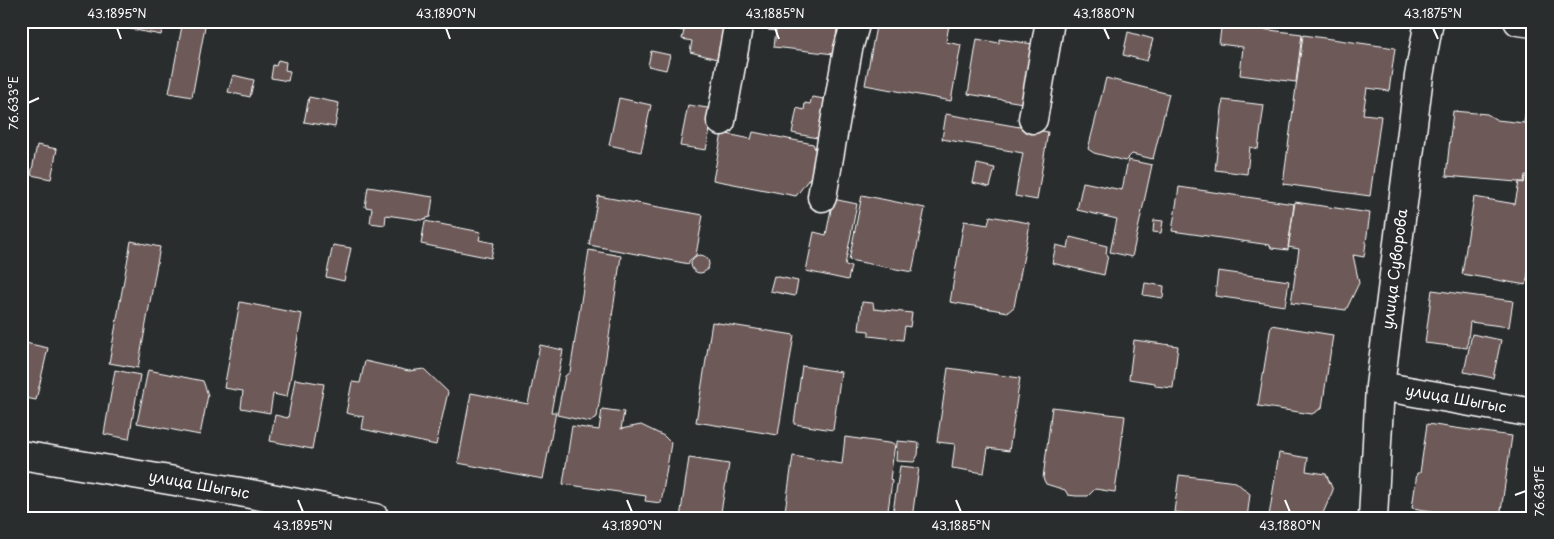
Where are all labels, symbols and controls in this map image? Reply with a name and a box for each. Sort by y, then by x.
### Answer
text: 43.1895°N [87,4,147,22]
text: 43.1890°N [416,4,476,22]
text: 43.1885°N [745,4,805,22]
text: 43.1880°N [1073,4,1135,22]
text: 43.1875°N [1404,4,1462,22]
text: 76.633°E [4,76,22,130]
street label: улица Суворова [1375,207,1412,330]
street label: улица Шыгыс [1404,377,1509,418]
street label: улица Шыгыс [147,463,252,504]
text: 76.631°E [1530,465,1548,517]
text: 43.1895°N [273,516,333,534]
text: 43.1890°N [602,516,662,534]
text: 43.1885°N [931,516,991,534]
text: 43.1880°N [1259,516,1321,534]

